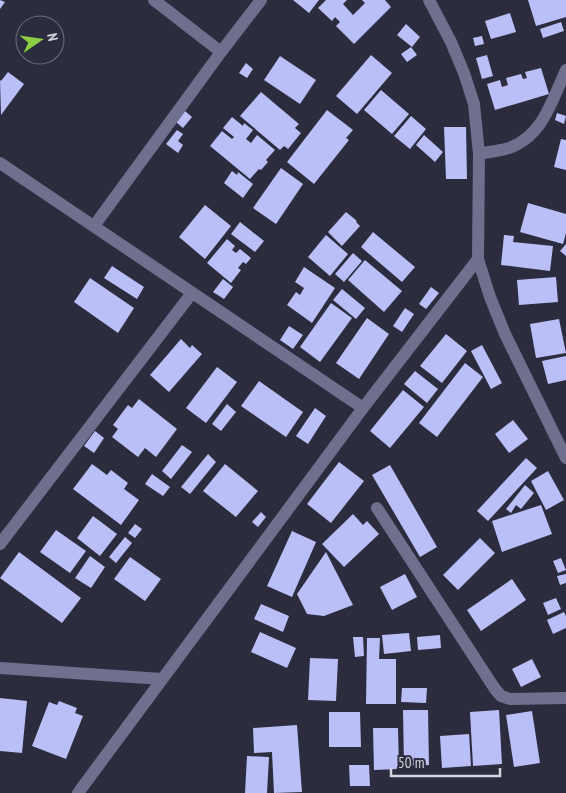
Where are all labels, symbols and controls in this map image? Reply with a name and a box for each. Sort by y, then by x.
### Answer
north arrow [15,15,65,65]
text: N [43,31,62,43]
scale bar [391,746,500,778]
text: 50 m [398,753,424,772]

